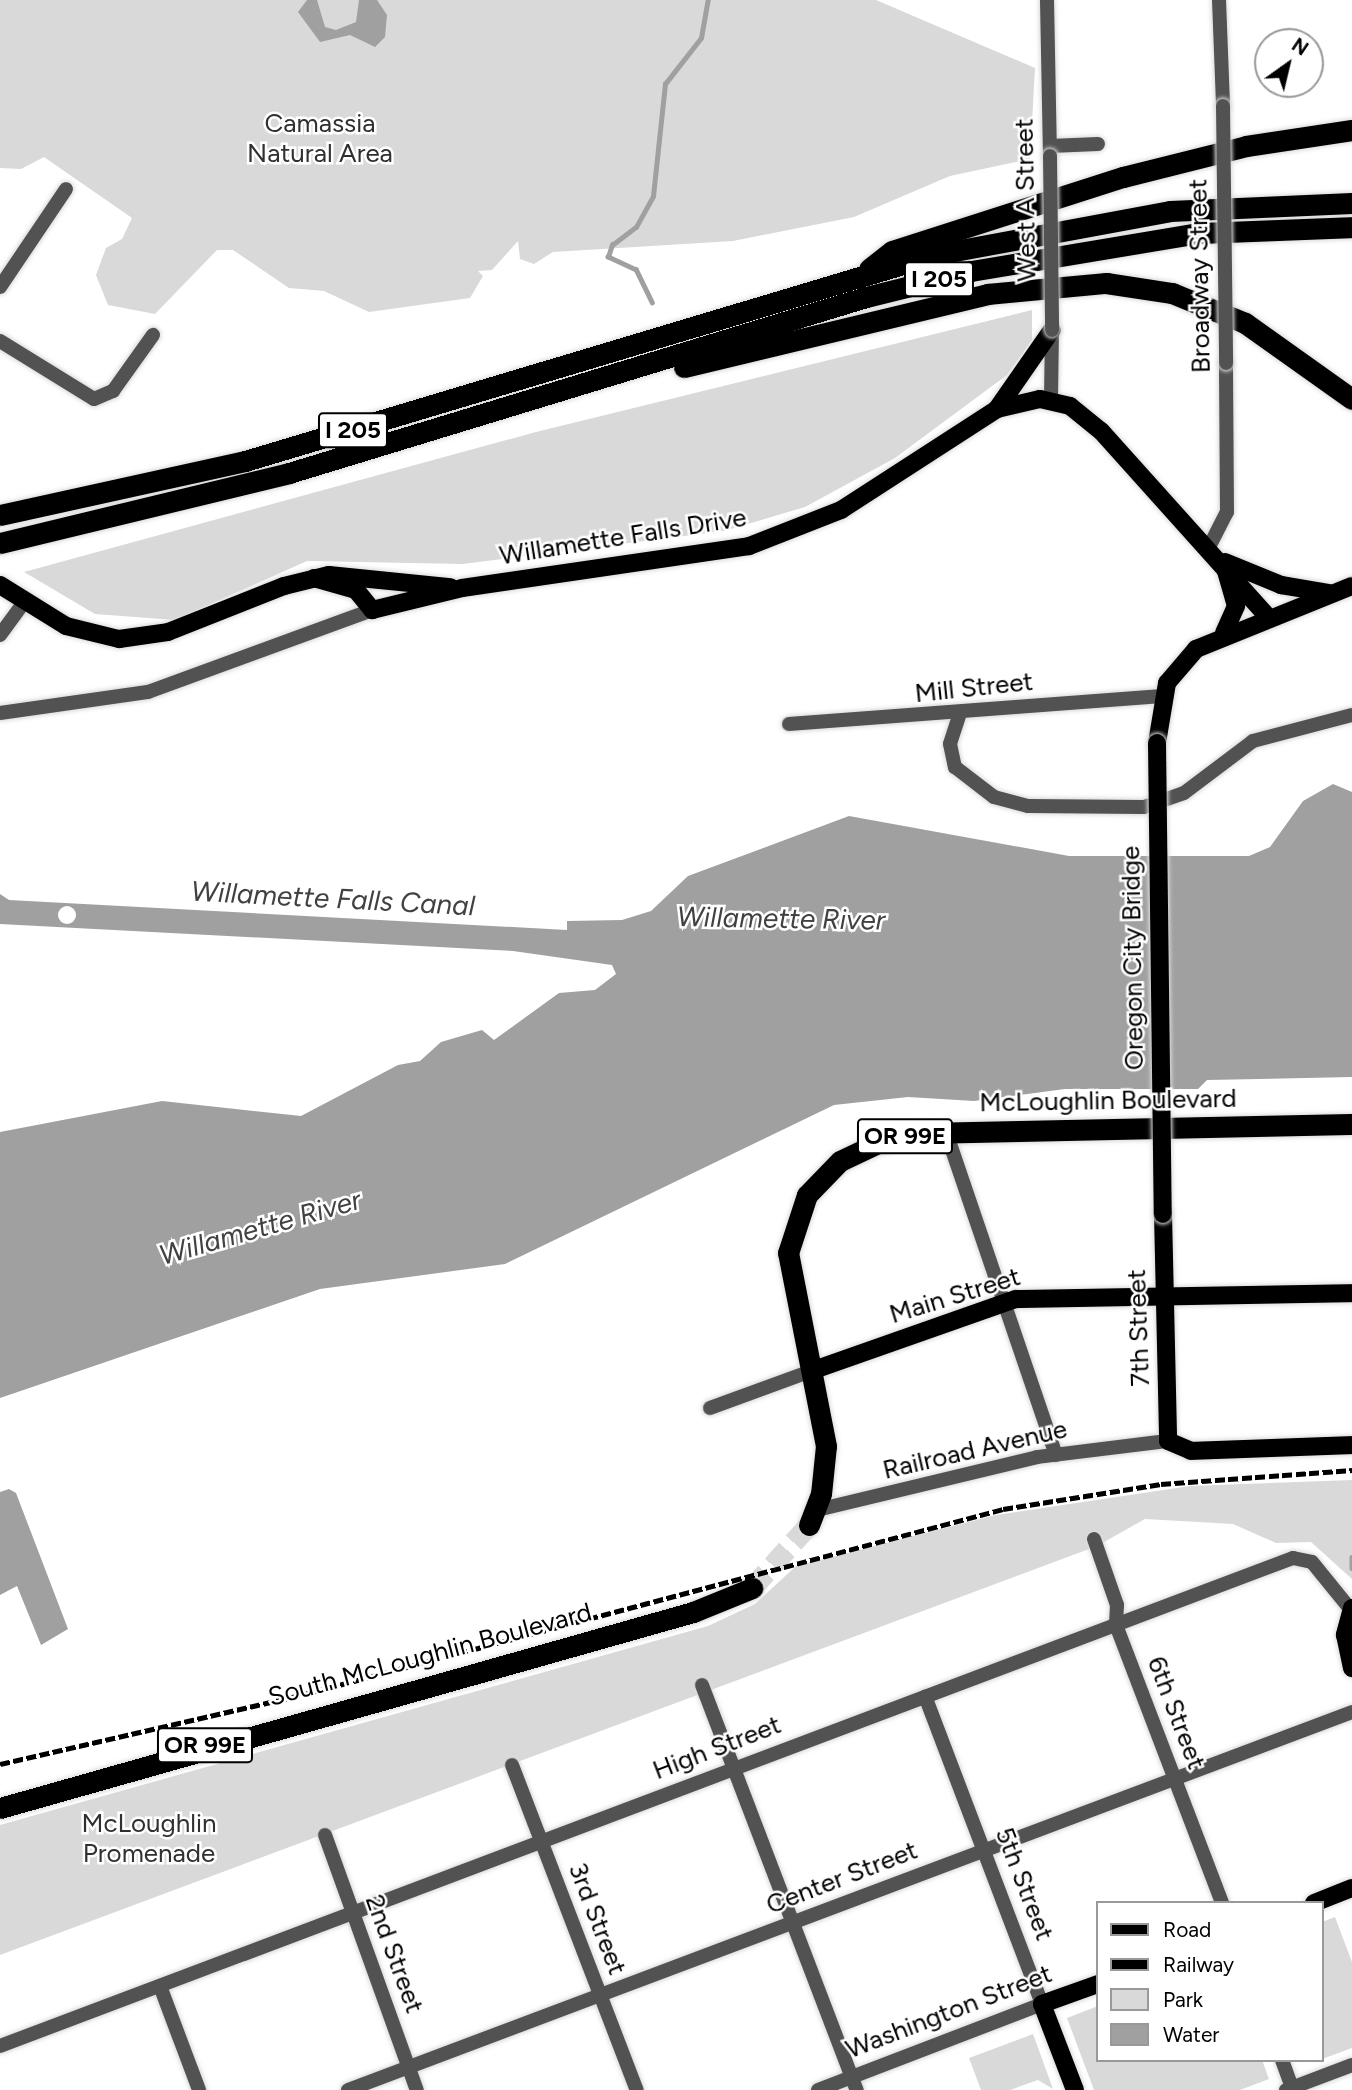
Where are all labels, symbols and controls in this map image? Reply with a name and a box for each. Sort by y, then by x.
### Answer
north arrow [1254,28,1324,98]
text: N [1287,33,1312,60]
park label: Camassia Natural Area [247,108,393,170]
street label: West A Street [1009,118,1043,282]
street label: Broadway Street [1183,179,1217,373]
road number: I 205 [902,258,976,300]
road number: I 205 [316,410,390,450]
street label: Willamette Falls Drive [497,502,749,572]
street label: Mill Street [913,666,1035,710]
street label: Oregon City Bridge [1115,845,1151,1071]
water label: Willamette Falls Canal [190,874,476,922]
water label: Willamette River [677,899,885,937]
street label: McLoughlin Boulevard [979,1083,1237,1119]
road number: OR 99E [856,1116,954,1156]
water label: Willamette River [155,1182,365,1272]
street label: Main Street [886,1261,1024,1331]
street label: 7th Street [1121,1269,1157,1387]
street label: Railroad Avenue [880,1414,1070,1486]
street label: South McLoughlin Boulevard [265,1597,595,1713]
street label: 6th Street [1140,1652,1212,1774]
street label: High Street [649,1709,785,1787]
road number: OR 99E [156,1724,254,1765]
park label: McLoughlin Promenade [81,1808,217,1870]
street label: 5th Street [988,1823,1060,1945]
street label: Center Street [762,1835,922,1921]
street label: 3rd Street [561,1859,633,1979]
street label: 2nd Street [358,1891,430,2017]
legend [1096,1901,1324,2062]
text: Road [1163,1917,1211,1942]
text: Railway [1163,1952,1234,1977]
street label: Washington Street [842,1958,1056,2066]
text: Park [1163,1987,1203,2012]
text: Water [1163,2022,1219,2047]

